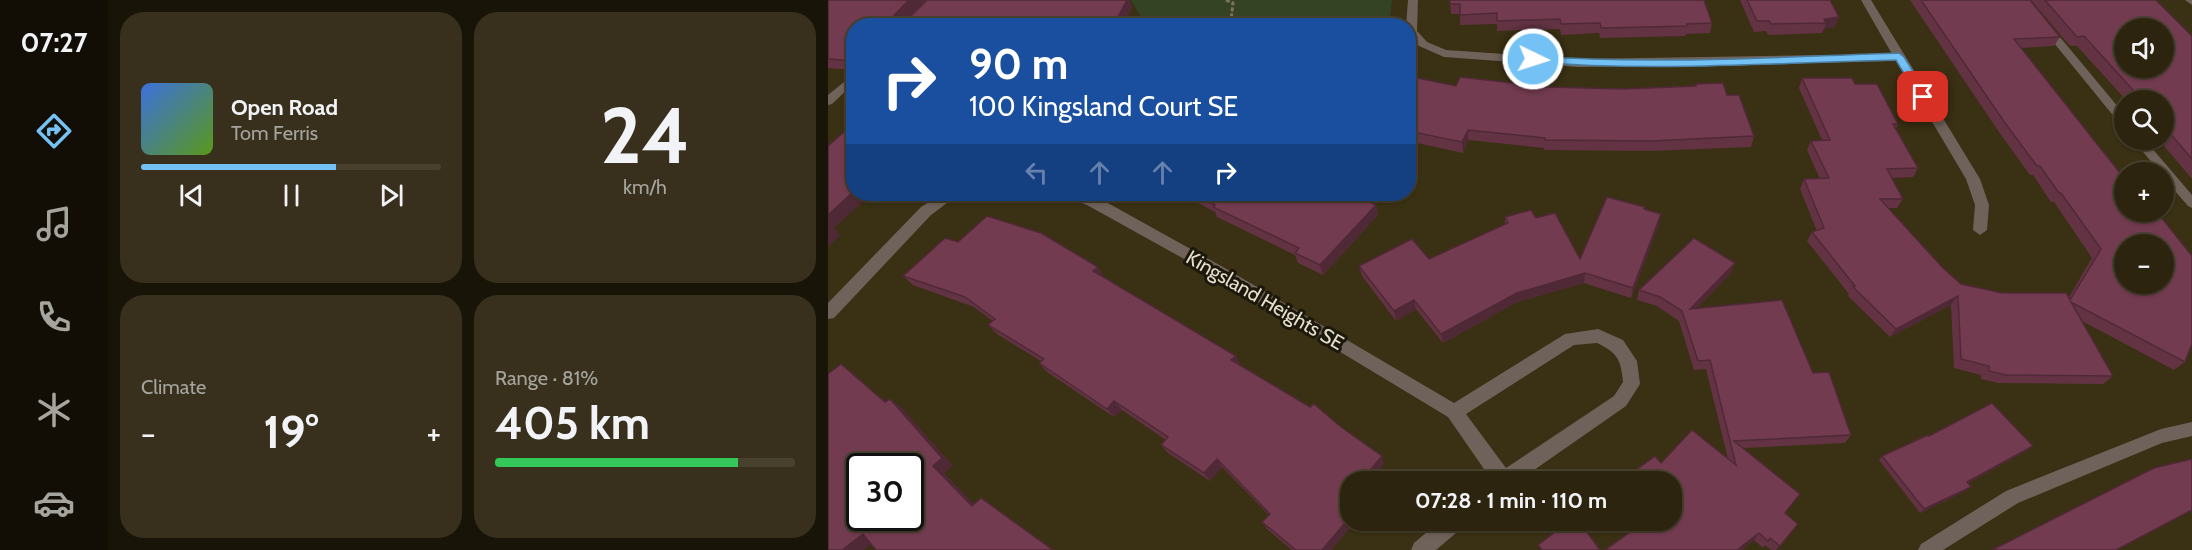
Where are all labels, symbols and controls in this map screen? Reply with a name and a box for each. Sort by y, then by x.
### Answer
map controls [2114,18,2174,294]
button: sound [2114,18,2174,78]
text: 07:27 [21,26,87,59]
position arrow [1501,27,1565,91]
text: 90 m [969,38,1068,90]
icon: right [870,42,948,120]
pin [1897,71,1948,122]
icon: arrive [1906,80,1939,113]
text: 24 [600,88,690,183]
text: 100 Kingsland Court SE [969,90,1238,123]
button: search [2114,90,2174,150]
text: Open Road [231,94,338,121]
icon: directions [33,110,75,152]
text: Tom Ferris [231,121,318,145]
icon: left [1020,156,1053,189]
icon: ahead [1083,156,1116,189]
icon: ahead [1146,156,1179,189]
icon: right [1209,156,1242,189]
button: + [2114,162,2174,222]
text: km/h [623,175,667,199]
icon: previous [175,179,208,212]
icon: pause [275,179,308,212]
icon: next [375,179,408,212]
icon: music [33,203,75,245]
button: − [2114,234,2174,294]
street label: Kingsland Heights SE [1182,245,1348,355]
icon: phone [33,296,75,338]
text: Range · 81% [495,366,598,390]
text: Climate [141,375,206,399]
icon: climate [33,389,75,431]
text: 405 km [495,396,650,450]
text: 19° [264,405,318,459]
text: − [141,413,156,453]
text: + [426,413,441,453]
speed limit sign: 30 [846,453,924,531]
icon: car [33,482,75,524]
text: 07:28 · 1 min · 110 m [1415,487,1607,514]

